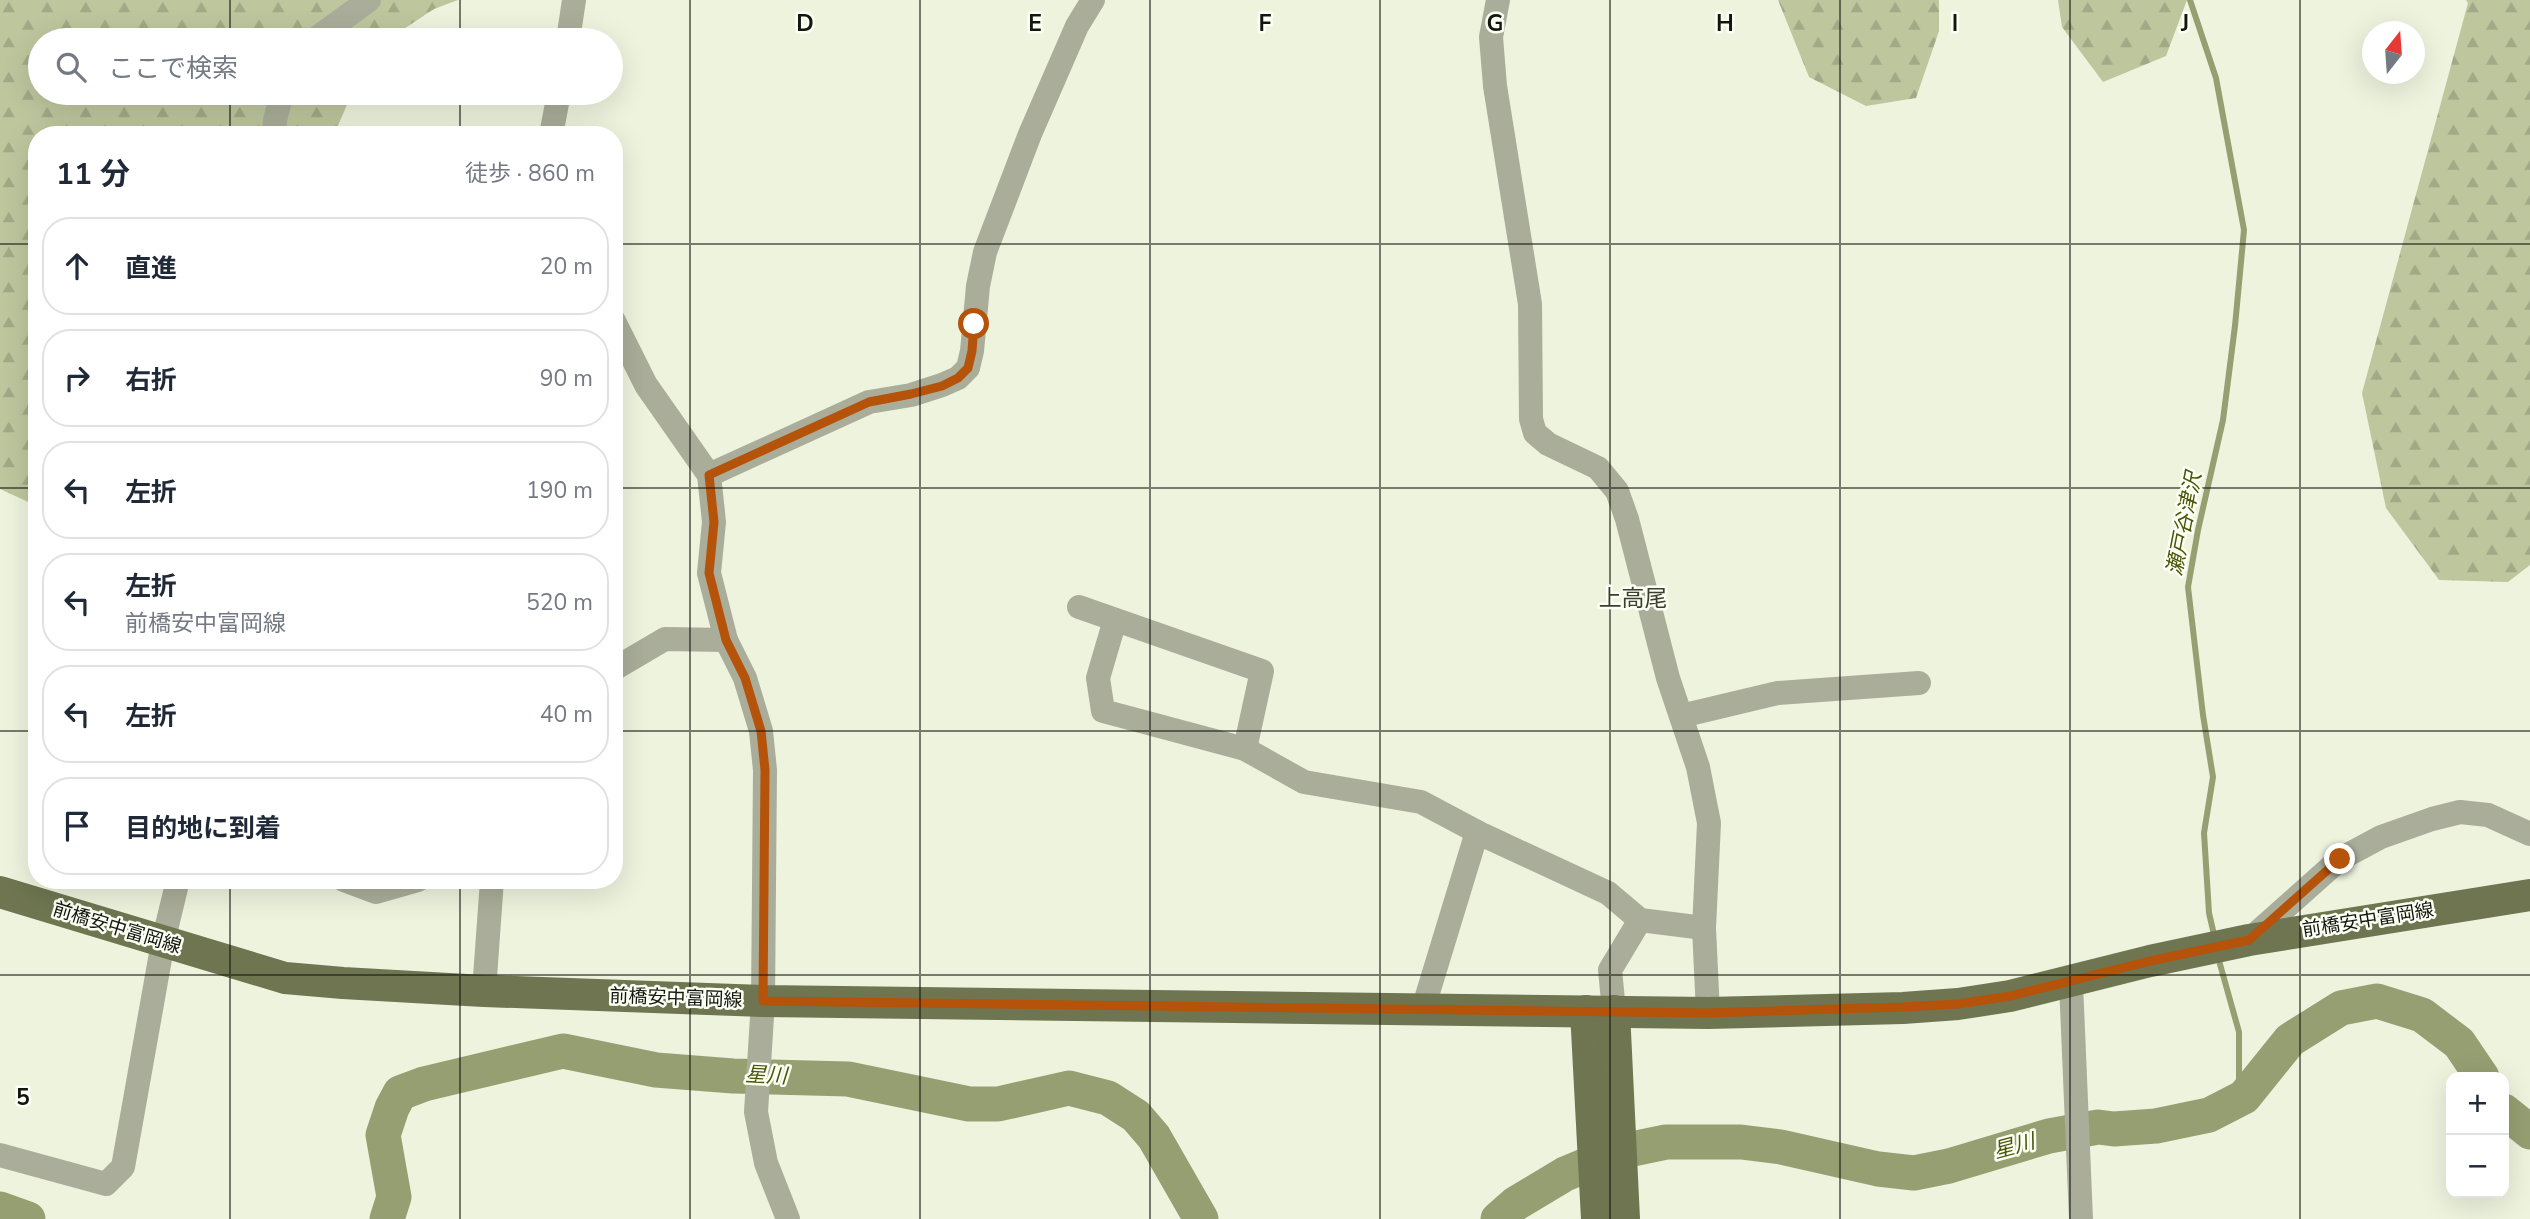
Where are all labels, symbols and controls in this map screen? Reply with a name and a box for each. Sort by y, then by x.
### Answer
text: D [796,8,814,39]
text: E [1028,8,1042,39]
text: F [1259,8,1272,39]
text: G [1487,8,1503,39]
text: H [1716,8,1734,39]
text: I [1952,8,1958,39]
text: J [2180,8,2189,39]
north arrow [2362,21,2425,84]
search box [28,28,623,105]
icon: search [52,48,90,86]
text: ここで検索 [108,51,238,86]
text: 11 分 [56,154,130,195]
text: 徒歩 · 860 m [465,158,595,189]
icon: ahead [58,247,96,285]
text: 直進 [125,251,177,286]
text: 20 m [540,251,593,282]
route start [958,308,989,339]
icon: right [58,359,96,397]
text: 右折 [125,363,177,398]
text: 90 m [540,363,593,394]
water label: 瀬戸谷津沢 [2160,467,2208,578]
icon: left [58,471,96,509]
text: 左折 [125,475,177,510]
text: 190 m [526,475,593,506]
text: 左折 [125,569,177,604]
icon: left [58,583,96,621]
district label: 上高尾 [1599,583,1668,614]
text: 520 m [526,587,593,618]
text: 前橋安中富岡線 [125,608,286,639]
icon: left [58,695,96,733]
text: 左折 [125,699,177,734]
text: 40 m [540,699,593,730]
icon: arrive [58,807,96,845]
text: 目的地に到着 [125,811,281,846]
route end [2324,843,2355,874]
street label: 前橋安中富岡線 [50,896,184,960]
street label: 前橋安中富岡線 [2300,897,2436,943]
street label: 前橋安中富岡線 [609,983,743,1013]
water label: 星川 [744,1060,790,1090]
map controls [2446,1072,2509,1198]
button: + [2446,1072,2509,1135]
text: 5 [16,1082,30,1113]
water label: 星川 [1990,1127,2040,1165]
button: − [2446,1135,2509,1198]

